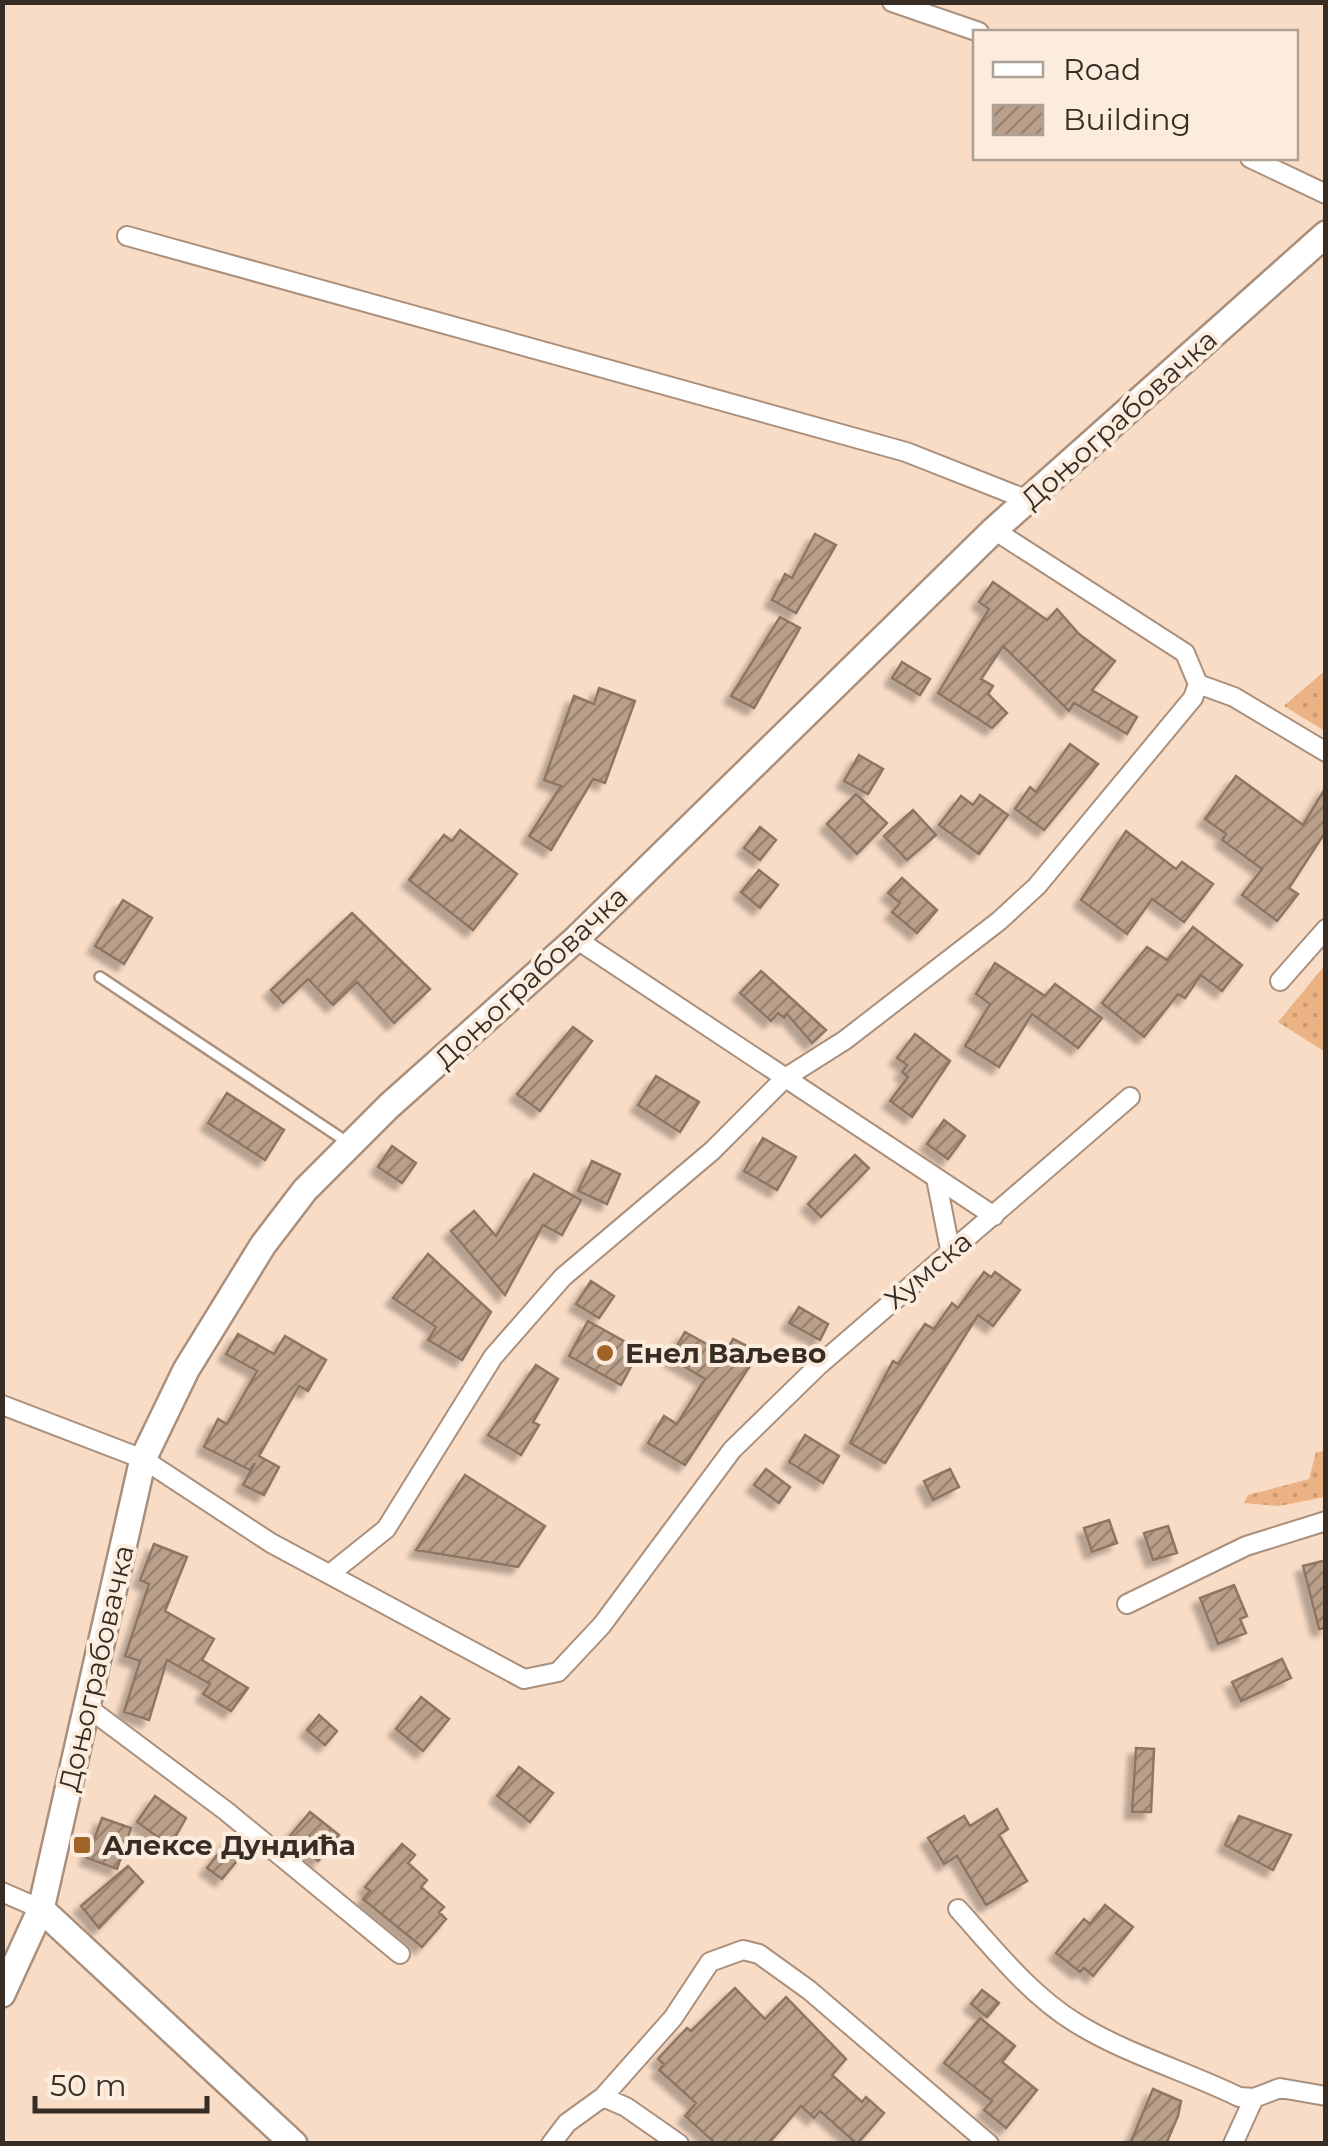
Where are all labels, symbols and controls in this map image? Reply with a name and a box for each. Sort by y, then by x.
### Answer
legend [973,30,1298,160]
text: Road [1063,51,1141,88]
text: Building [1063,101,1191,138]
street label: Доњограбовачка [1014,322,1224,516]
street label: Доњограбовачка [428,879,634,1075]
street label: Хумска [877,1224,979,1316]
place label: Енел Ваљево [625,1336,826,1370]
marker: Енел Ваљево [594,1342,616,1364]
street label: Доњограбовачка [51,1542,141,1794]
place label: Алексе Дундића [102,1828,356,1862]
marker: Алексе Дундића [71,1834,93,1856]
scale bar [35,2051,208,2113]
text: 50 m [50,2067,127,2104]

